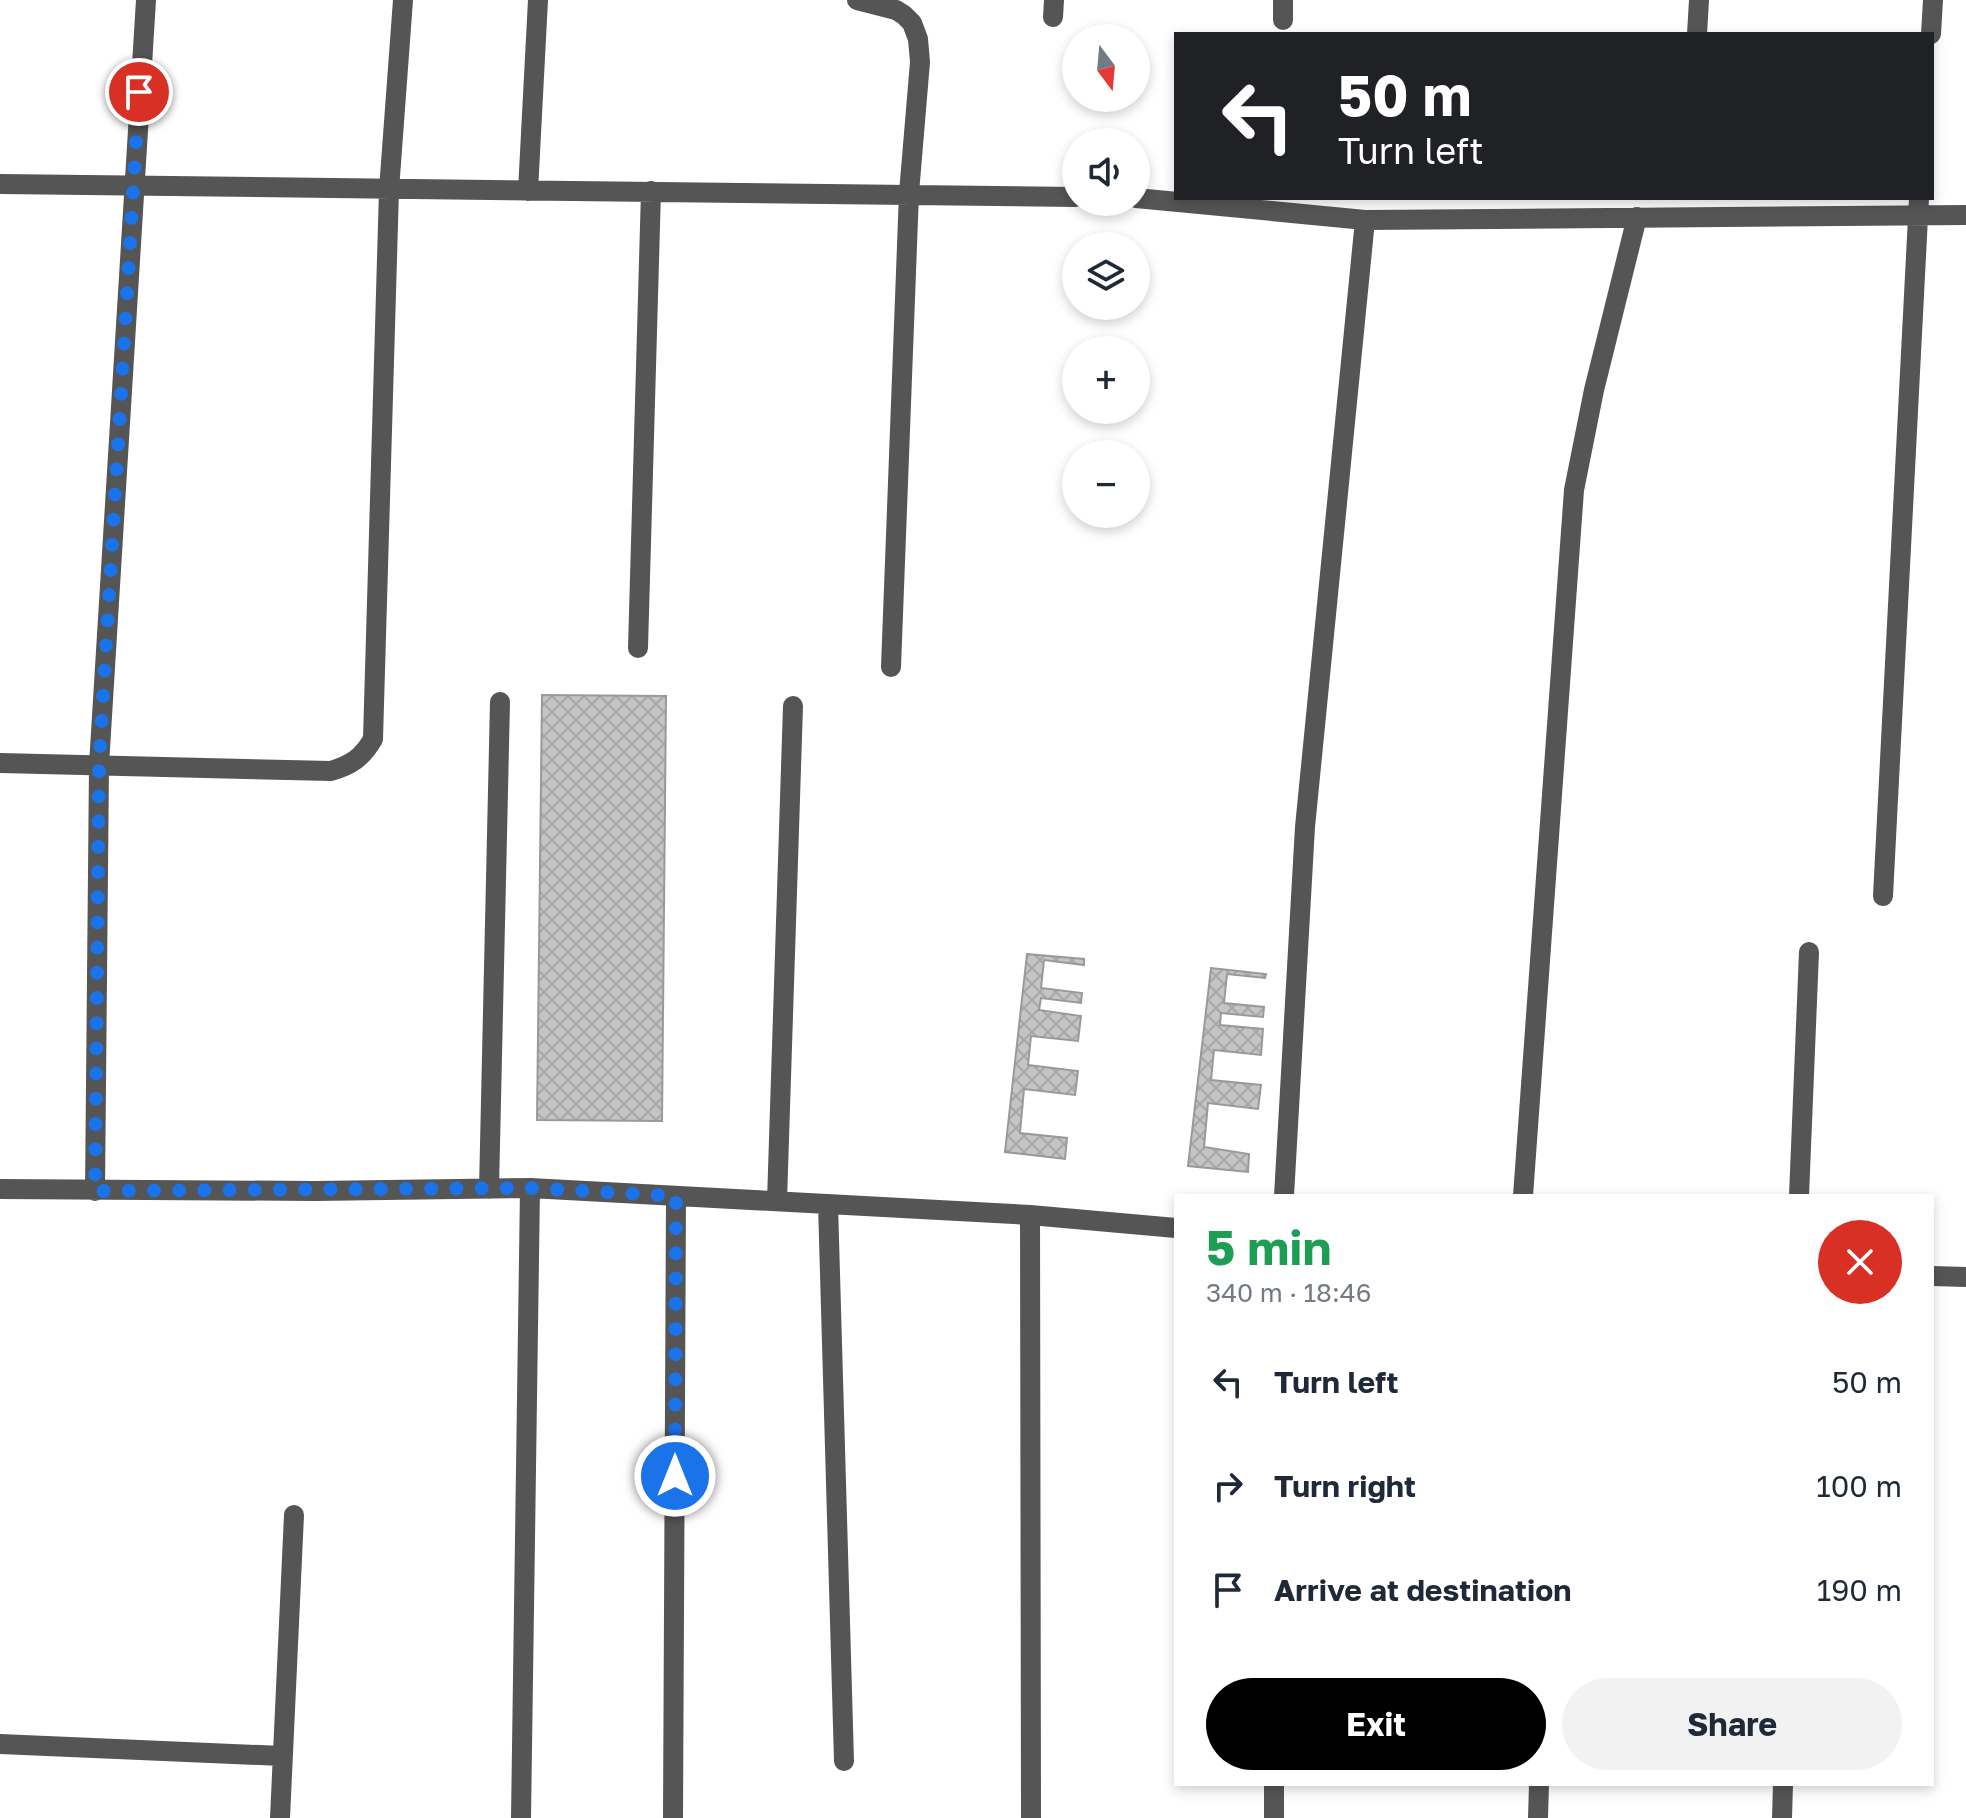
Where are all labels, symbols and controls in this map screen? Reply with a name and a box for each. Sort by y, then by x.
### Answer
north arrow [1062,24,1150,112]
map controls [1062,24,1150,528]
pin [105,58,173,126]
text: 50 m [1338,61,1472,128]
icon: left [1206,64,1310,168]
icon: arrive [117,70,161,114]
button: sound [1062,128,1150,216]
text: Turn left [1338,129,1484,172]
button: layers [1062,232,1150,320]
button: + [1062,336,1150,424]
button: − [1062,440,1150,528]
text: 5 min [1206,1218,1331,1276]
button: close [1818,1220,1902,1304]
text: 340 m · 18:46 [1206,1277,1371,1308]
icon: left [1206,1360,1250,1404]
text: Turn left [1274,1364,1399,1400]
text: 50 m [1832,1364,1902,1400]
position arrow [633,1434,717,1518]
icon: right [1206,1464,1250,1508]
text: Turn right [1274,1468,1416,1504]
text: 100 m [1816,1468,1902,1504]
icon: arrive [1206,1568,1250,1612]
text: Arrive at destination [1274,1572,1571,1608]
text: 190 m [1817,1572,1902,1608]
button: Exit [1206,1678,1546,1770]
button: Share [1562,1678,1902,1770]

